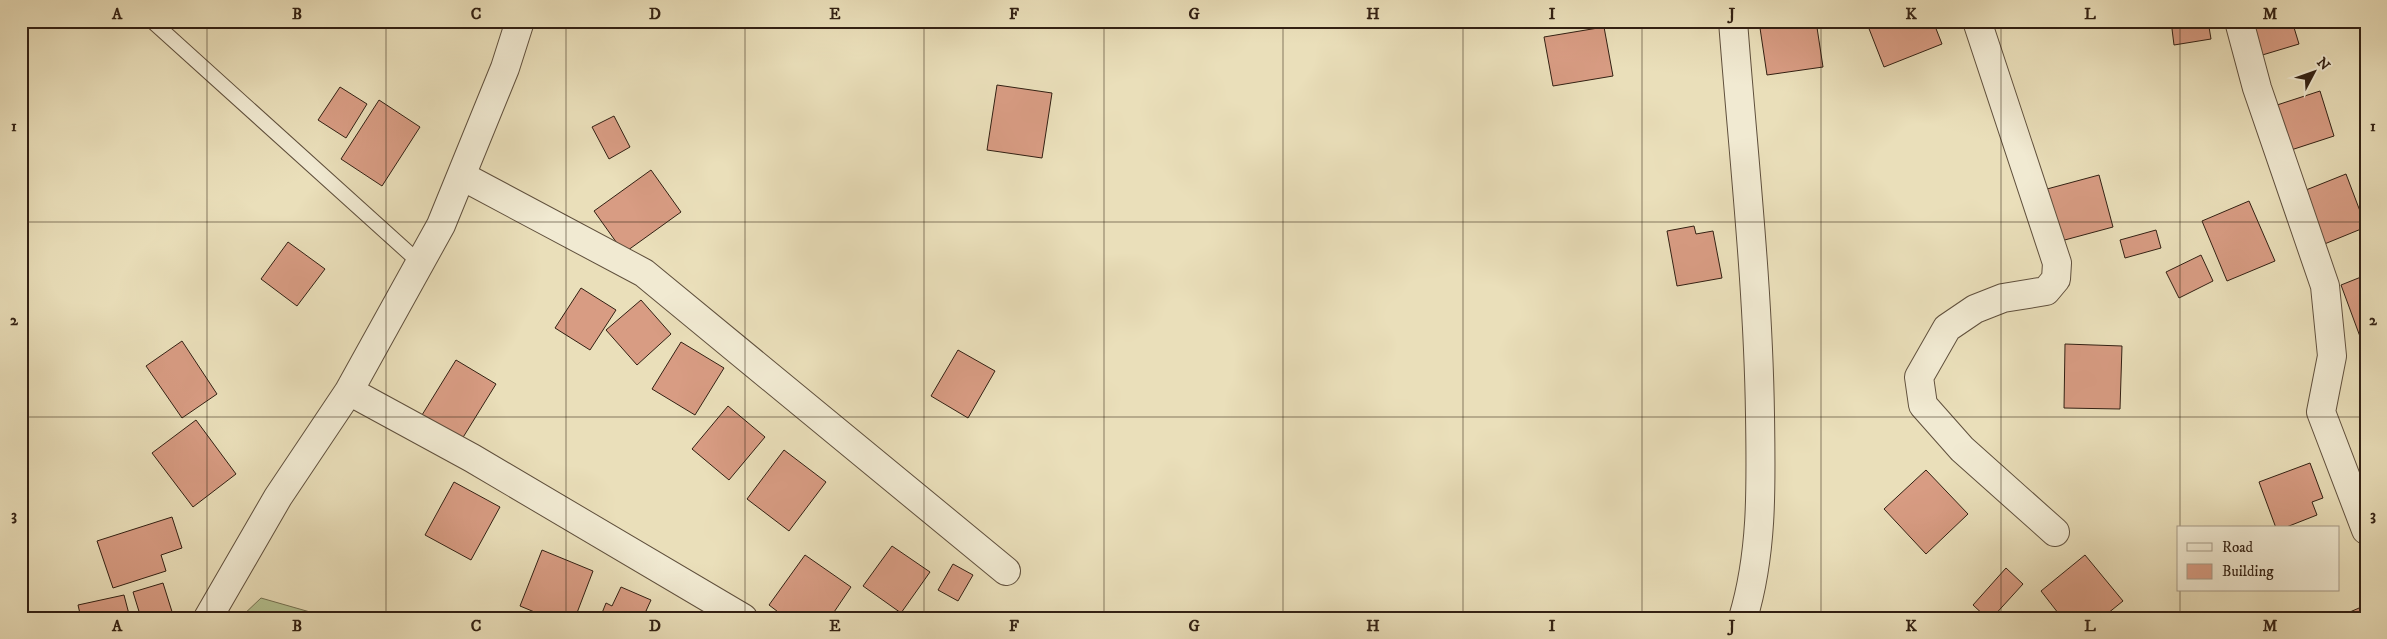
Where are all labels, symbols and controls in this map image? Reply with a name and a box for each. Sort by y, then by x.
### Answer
text: A [111,4,123,24]
text: B [292,4,302,24]
text: C [471,4,481,24]
text: D [649,4,661,24]
text: E [829,4,841,24]
text: F [1009,4,1019,24]
text: G [1188,4,1200,24]
text: H [1366,4,1380,24]
text: I [1549,4,1556,24]
text: J [1727,4,1736,24]
text: K [1905,4,1917,24]
text: L [2084,4,2096,24]
text: M [2263,4,2278,24]
north arrow [2290,48,2340,98]
text: N [2312,54,2334,75]
text: 1 [11,116,17,136]
text: 1 [2370,116,2376,136]
text: 2 [10,310,19,330]
text: 2 [2369,310,2378,330]
text: 3 [11,505,17,525]
text: 3 [2370,505,2376,525]
legend [2177,526,2340,592]
text: Road [2222,538,2254,557]
text: Building [2222,562,2274,581]
text: A [111,616,123,636]
text: B [292,616,302,636]
text: C [471,616,481,636]
text: D [649,616,661,636]
text: E [829,616,841,636]
text: F [1009,616,1019,636]
text: G [1188,616,1200,636]
text: H [1366,616,1380,636]
text: I [1549,616,1556,636]
text: J [1727,616,1736,636]
text: K [1905,616,1917,636]
text: L [2084,616,2096,636]
text: M [2263,616,2278,636]

